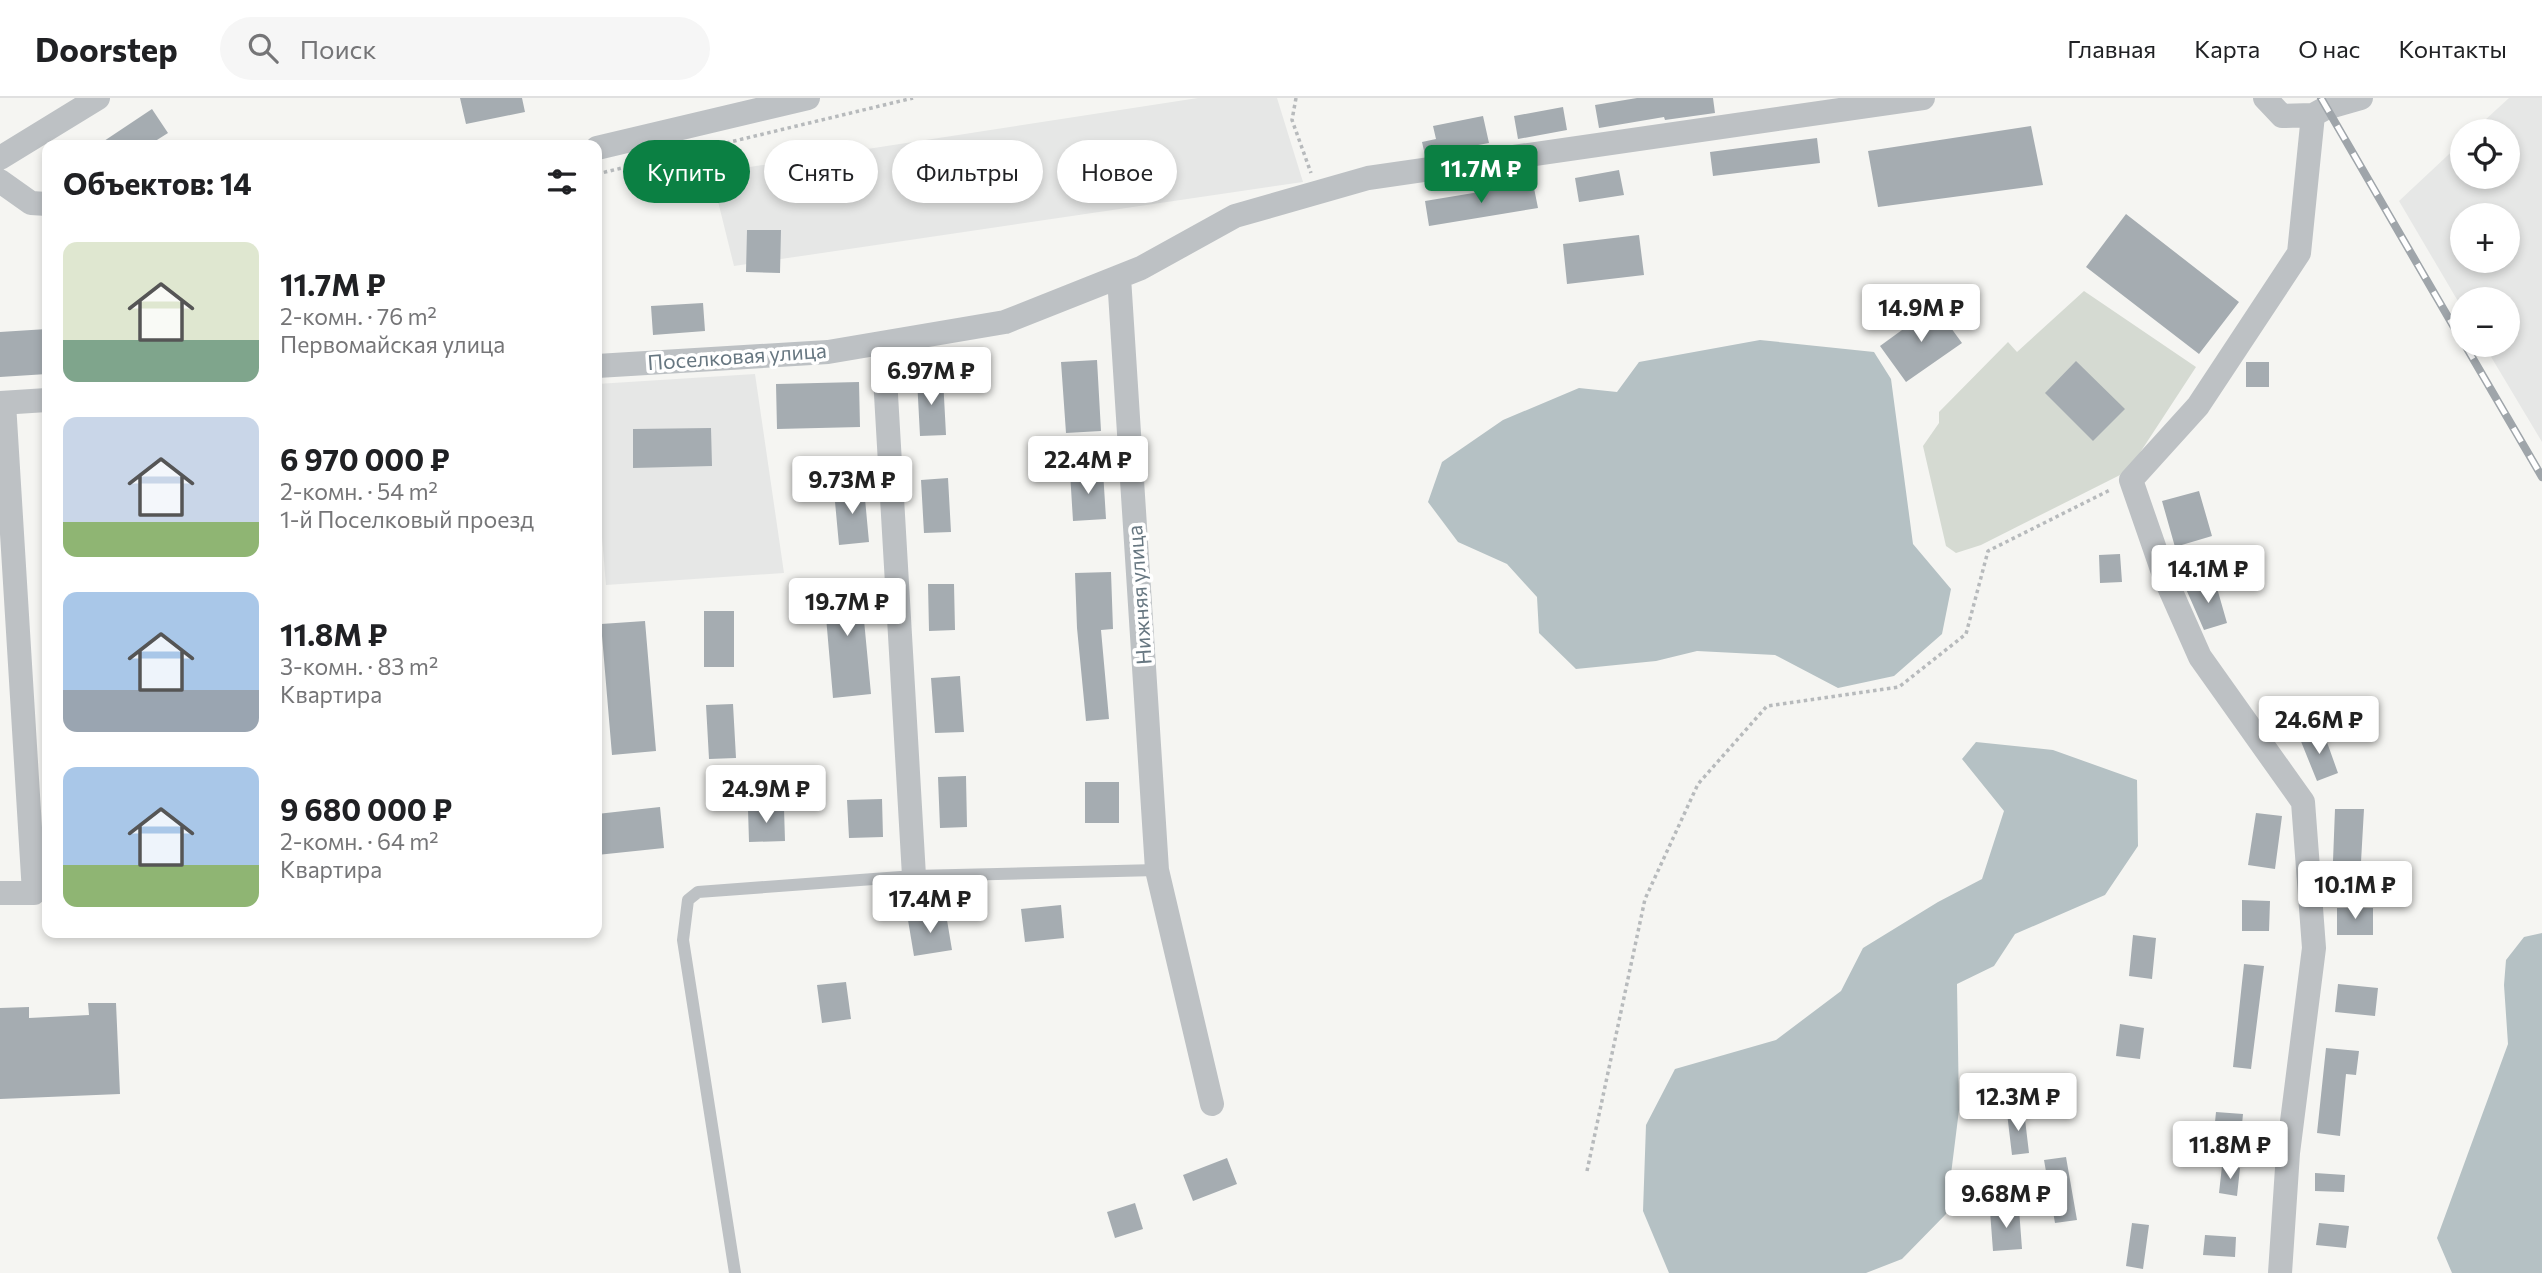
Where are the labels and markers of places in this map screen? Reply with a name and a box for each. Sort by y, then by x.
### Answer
pin: 11.7M ₽ [1416,146,1546,205]
pin: 14.9M ₽ [1856,285,1986,344]
pin: 6.97M ₽ [866,348,996,407]
pin: 22.4M ₽ [1023,436,1153,496]
pin: 9.73M ₽ [787,456,917,516]
pin: 14.1M ₽ [2143,546,2273,605]
pin: 19.7M ₽ [782,578,912,638]
pin: 24.6M ₽ [2254,696,2384,756]
pin: 24.9M ₽ [701,766,831,825]
pin: 10.1M ₽ [2290,862,2420,921]
pin: 17.4M ₽ [865,876,995,935]
pin: 12.3M ₽ [1953,1074,2083,1133]
pin: 11.8M ₽ [2165,1122,2295,1181]
pin: 9.68M ₽ [1941,1170,2071,1230]

